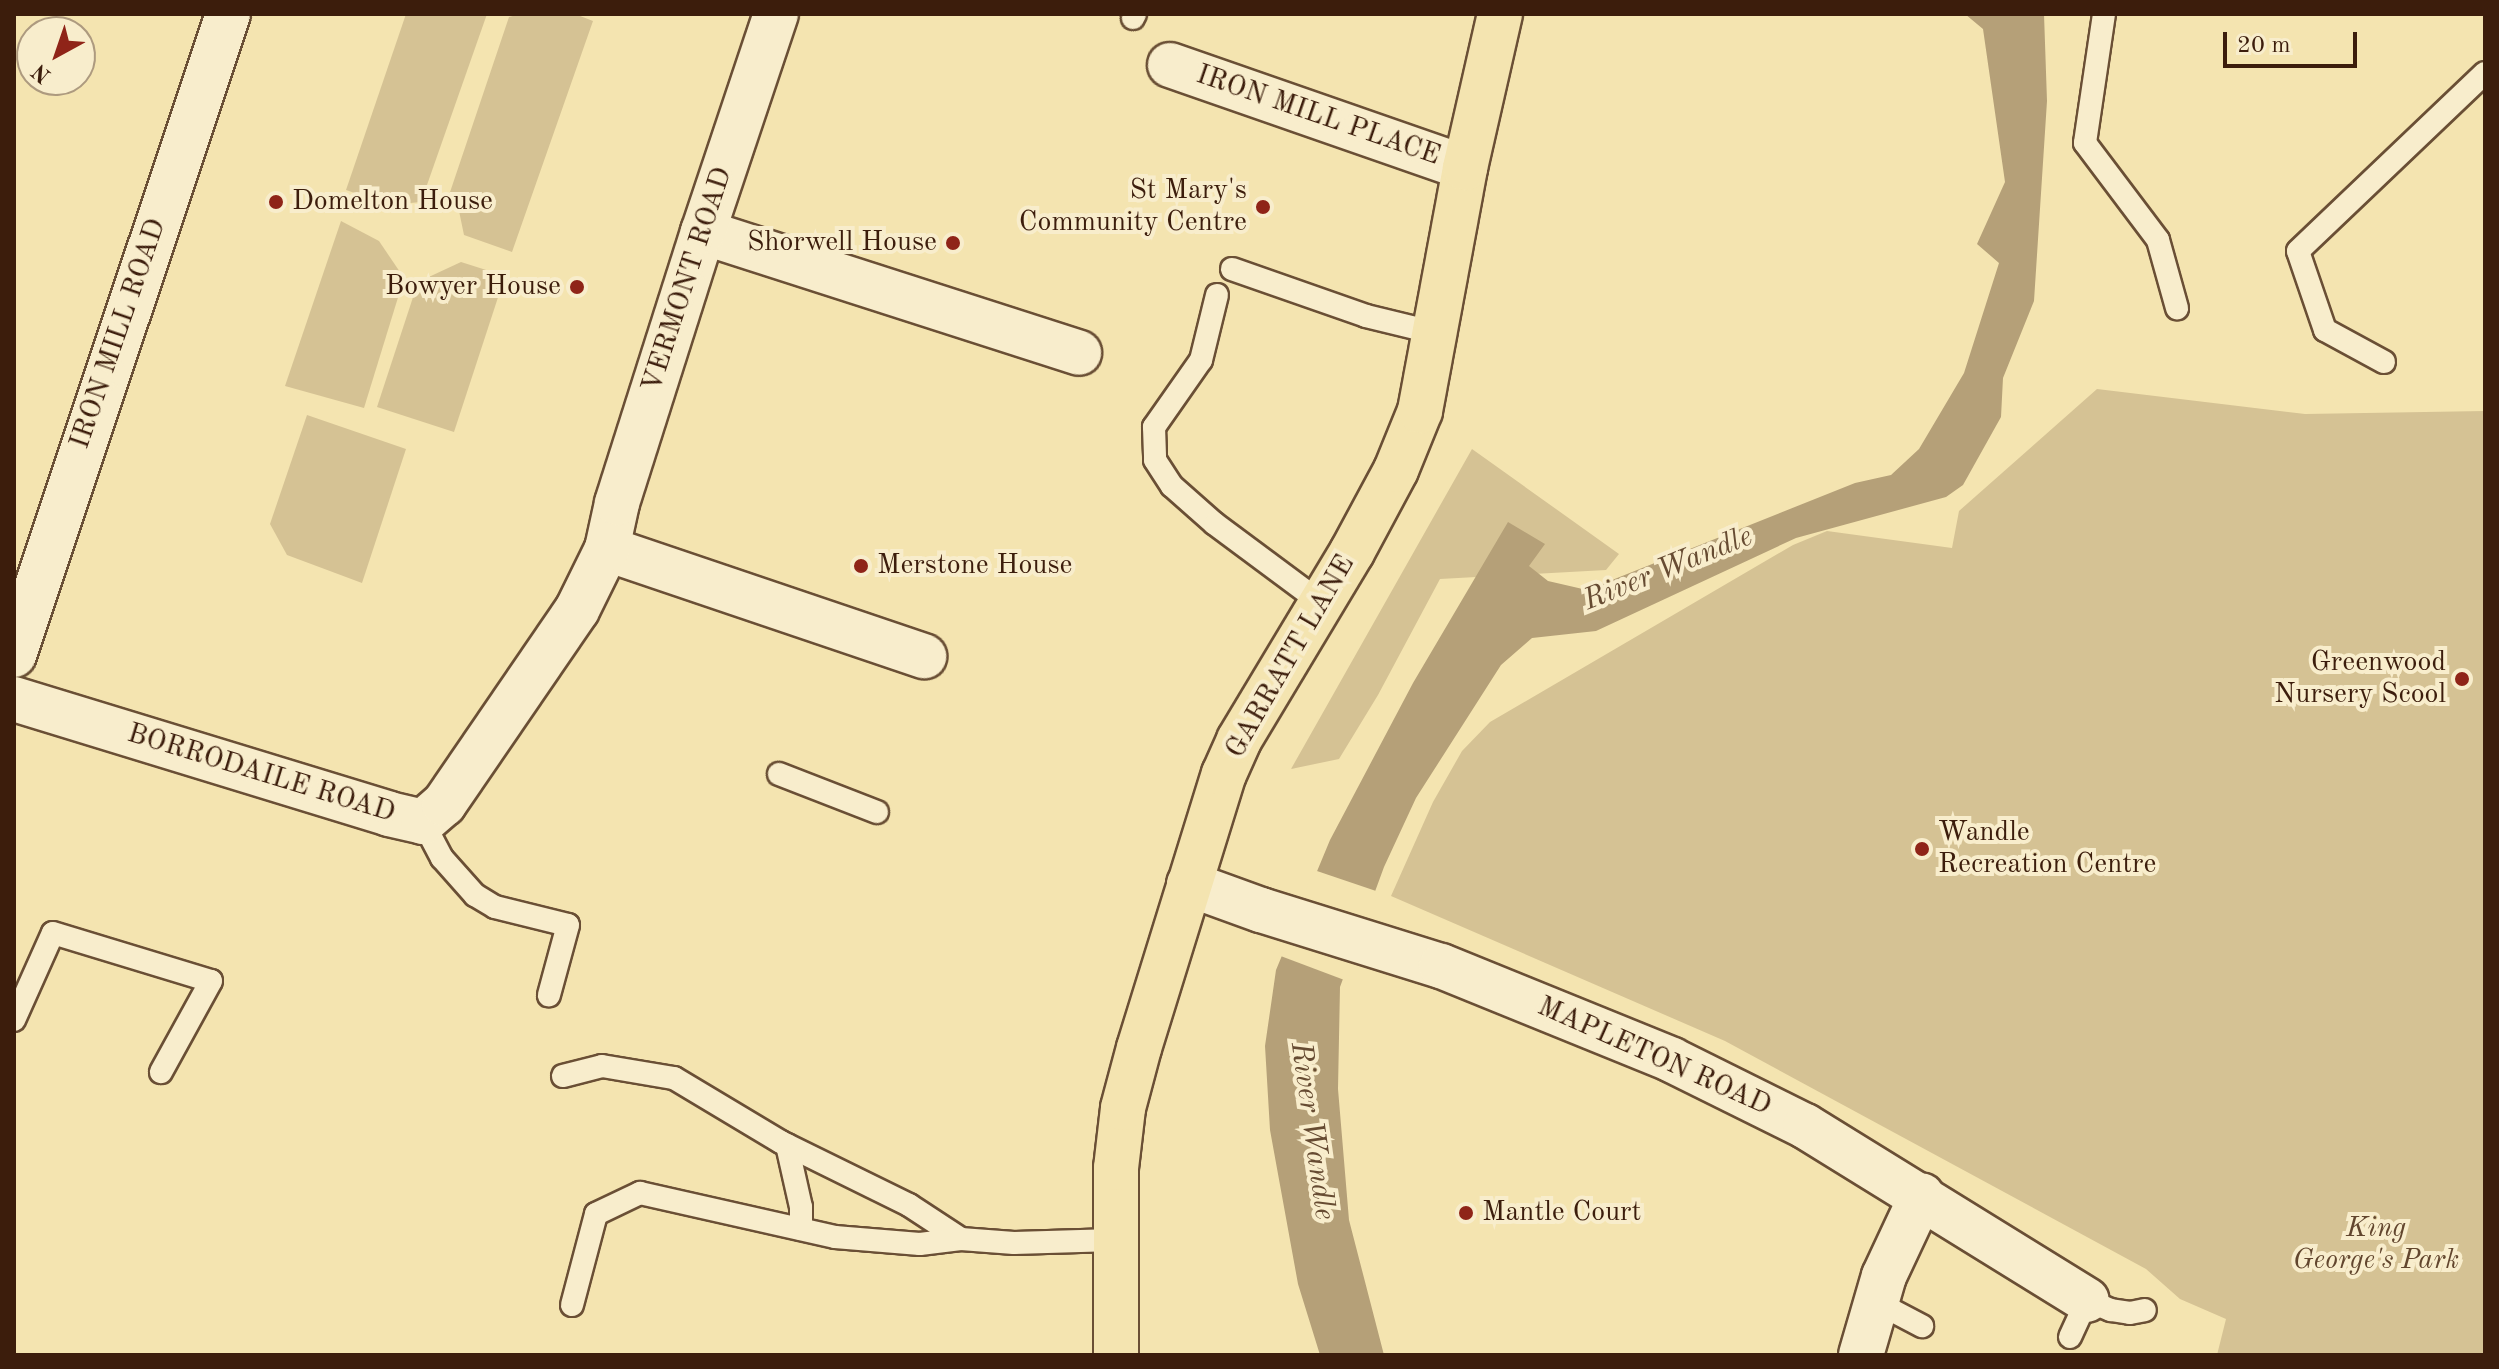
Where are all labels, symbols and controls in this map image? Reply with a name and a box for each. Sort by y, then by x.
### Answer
north arrow [16,16,96,96]
scale bar [2227,16,2361,66]
text: 20 m [2237,34,2291,58]
street label: IRON MILL PLACE [1192,58,1444,174]
text: N [28,59,55,87]
street label: VERMONT ROAD [636,163,740,397]
place label: St Mary's Community Centre [1019,174,1247,240]
place label: Domelton House [292,185,493,219]
marker: Domelton House [267,193,285,211]
marker: St Mary's Community Centre [1254,198,1272,216]
street label: IRON MILL ROAD [64,215,174,453]
place label: Shorwell House [747,226,937,260]
marker: Shorwell House [944,234,962,252]
place label: Bowyer House [385,270,561,304]
marker: Bowyer House [568,278,586,296]
water label: River Wandle [1578,519,1758,619]
place label: Merstone House [877,549,1072,583]
street label: GARRATT LANE [1219,550,1363,764]
marker: Merstone House [852,557,870,575]
place label: Greenwood Nursery Scool [2274,646,2446,712]
marker: Greenwood Nursery Scool [2453,670,2471,688]
street label: BORRODAILE ROAD [123,717,399,831]
place label: Wandle Recreation Centre [1938,816,2156,882]
marker: Wandle Recreation Centre [1913,840,1931,858]
street label: MAPLETON ROAD [1532,990,1776,1124]
water label: River Wandle [1282,1040,1342,1222]
place label: Mantle Court [1482,1196,1641,1230]
marker: Mantle Court [1457,1204,1475,1222]
park label: King George's Park [2293,1212,2459,1278]

